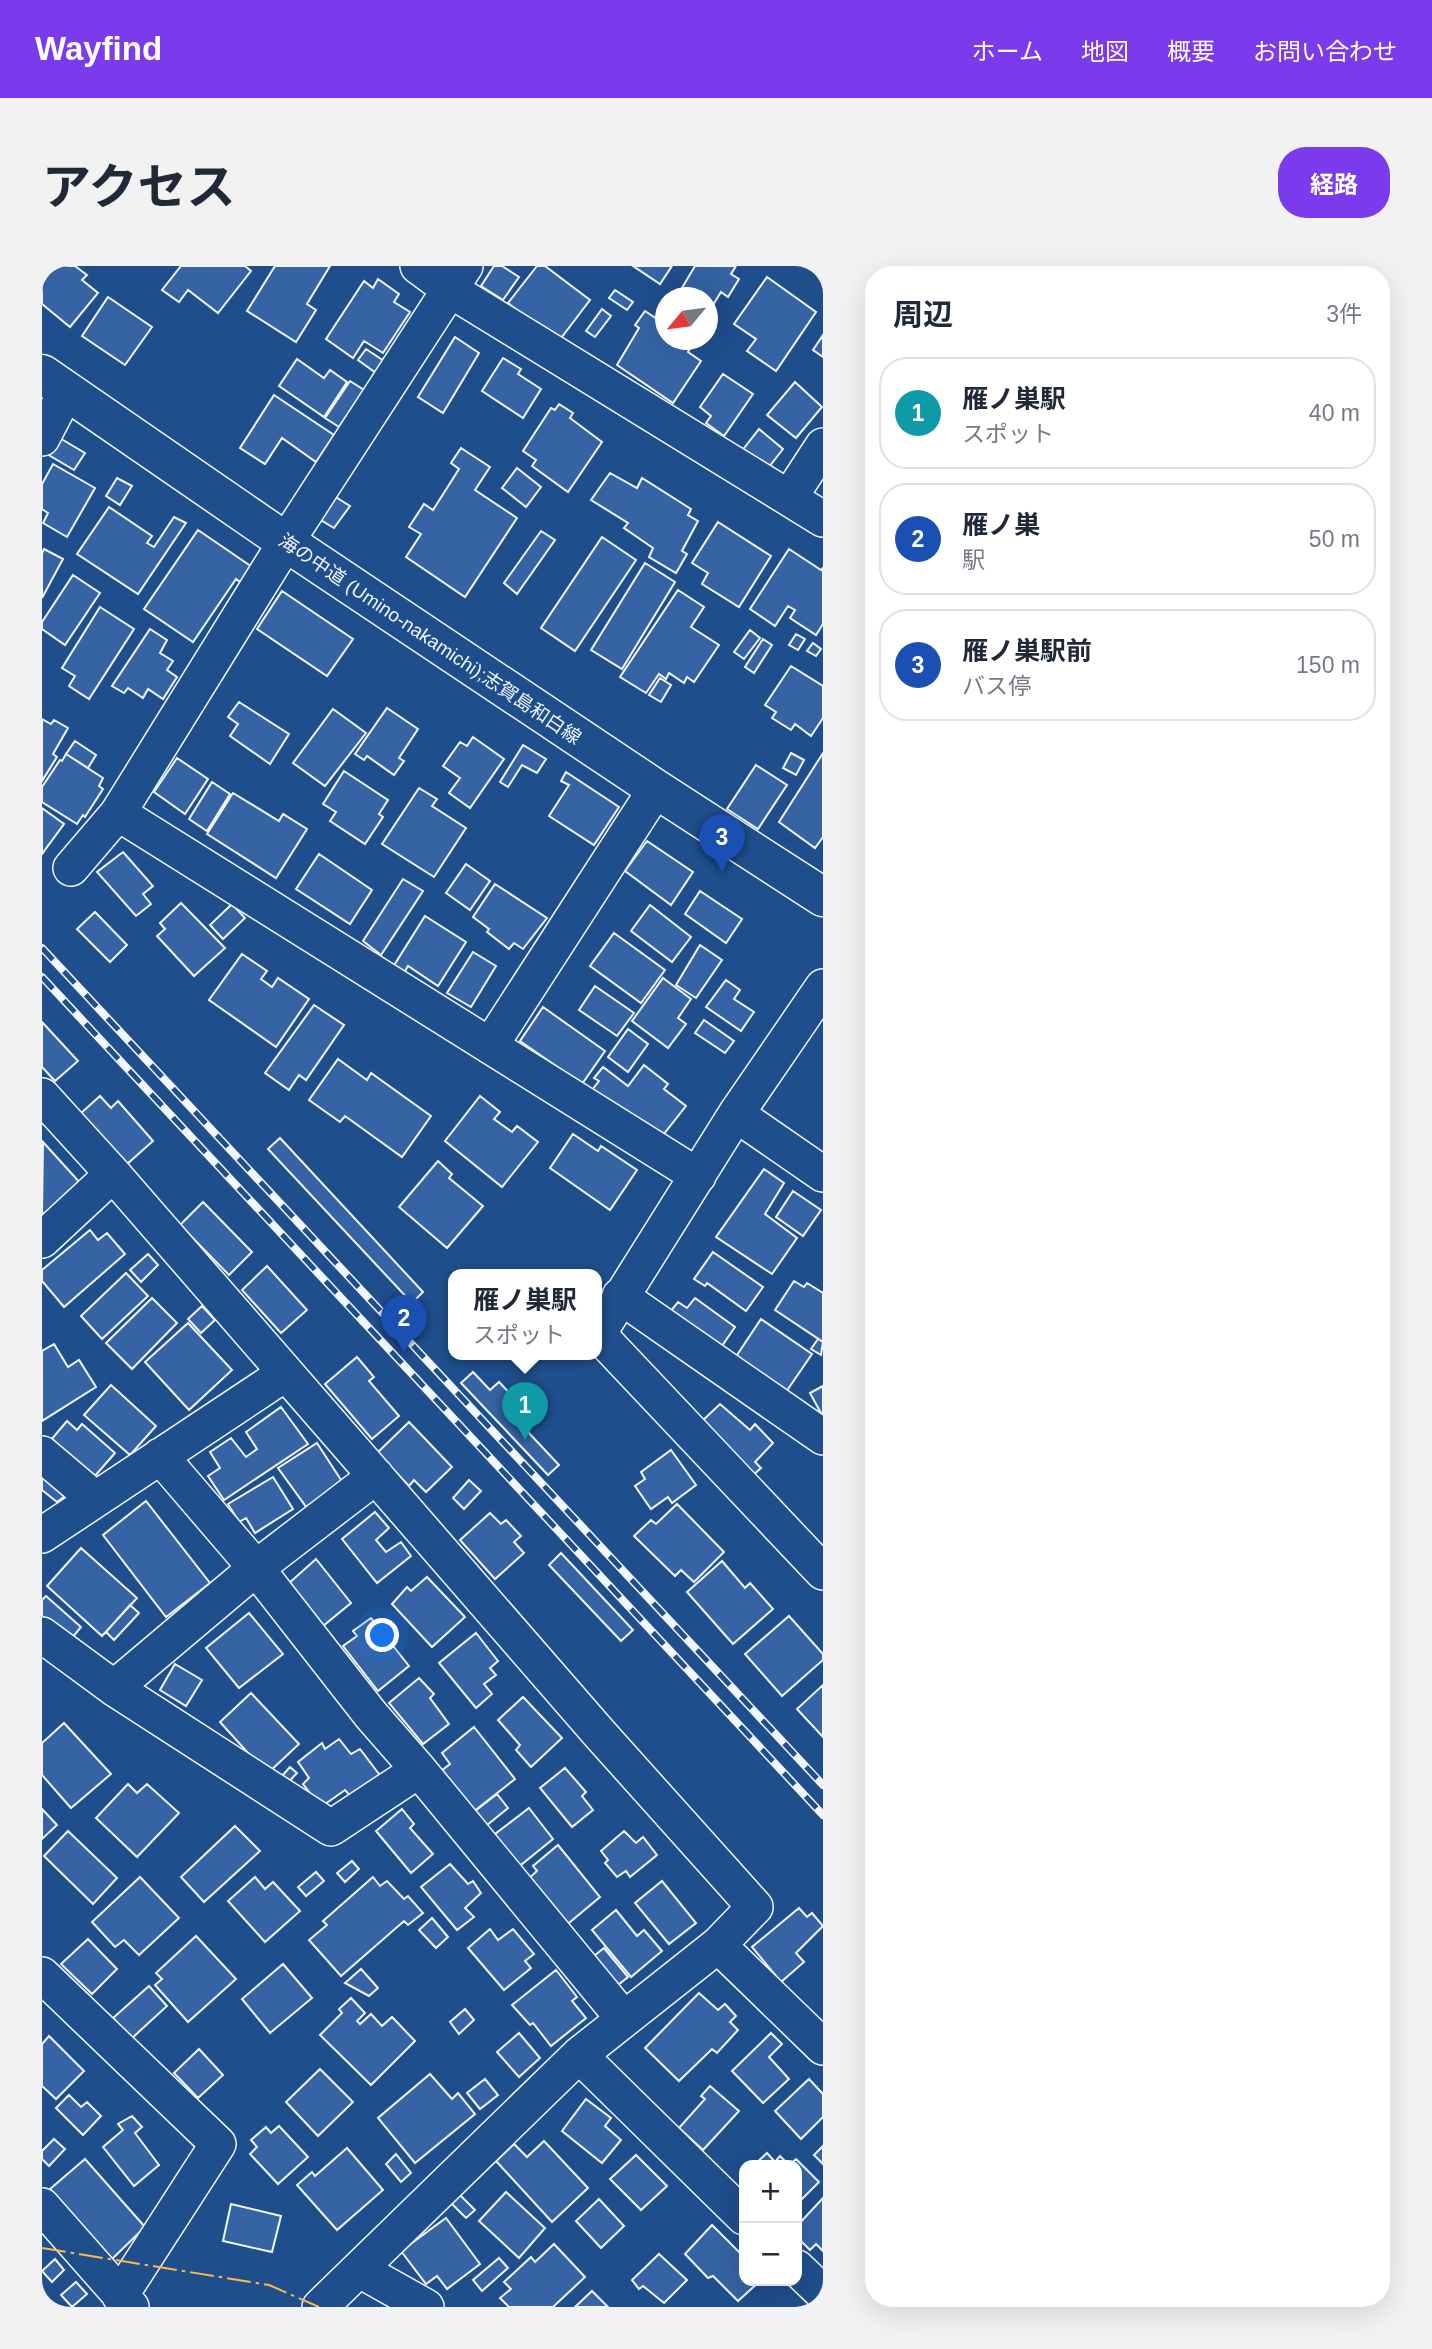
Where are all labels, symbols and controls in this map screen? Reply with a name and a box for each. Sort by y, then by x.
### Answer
text: Wayfind [35,30,162,67]
text: ホーム [972,38,1043,65]
text: 地図 [1081,38,1129,65]
text: 概要 [1167,38,1215,65]
text: お問い合わせ [1253,38,1397,65]
button: 経路 [1278,147,1390,218]
text: アクセス [42,160,236,214]
north arrow [655,287,718,350]
text: 周辺 [893,298,953,331]
text: 3件 [1326,301,1362,327]
text: 雁ノ巣駅 [962,384,1066,414]
text: 1 [912,400,924,426]
text: 40 m [1309,400,1360,426]
text: スポット [962,421,1054,447]
text: 雁ノ巣 [962,510,1040,540]
text: 2 [912,526,924,552]
text: 50 m [1309,526,1360,552]
street label: 海の中道 (Umino-nakamichi);志賀島和白線 [275,530,585,748]
text: 駅 [962,547,985,573]
text: 雁ノ巣駅前 [962,636,1092,666]
text: 3 [912,652,924,678]
text: 150 m [1296,652,1360,678]
text: バス停 [962,673,1031,699]
pin: 3 [699,814,745,872]
popup [448,1269,602,1360]
text: 雁ノ巣駅 [473,1285,577,1315]
pin: 2 [381,1295,427,1353]
text: スポット [473,1322,565,1348]
pin: 1 [502,1382,548,1440]
your location [365,1618,399,1652]
map controls [739,2160,802,2286]
button: + [739,2160,802,2223]
button: − [739,2223,802,2286]

